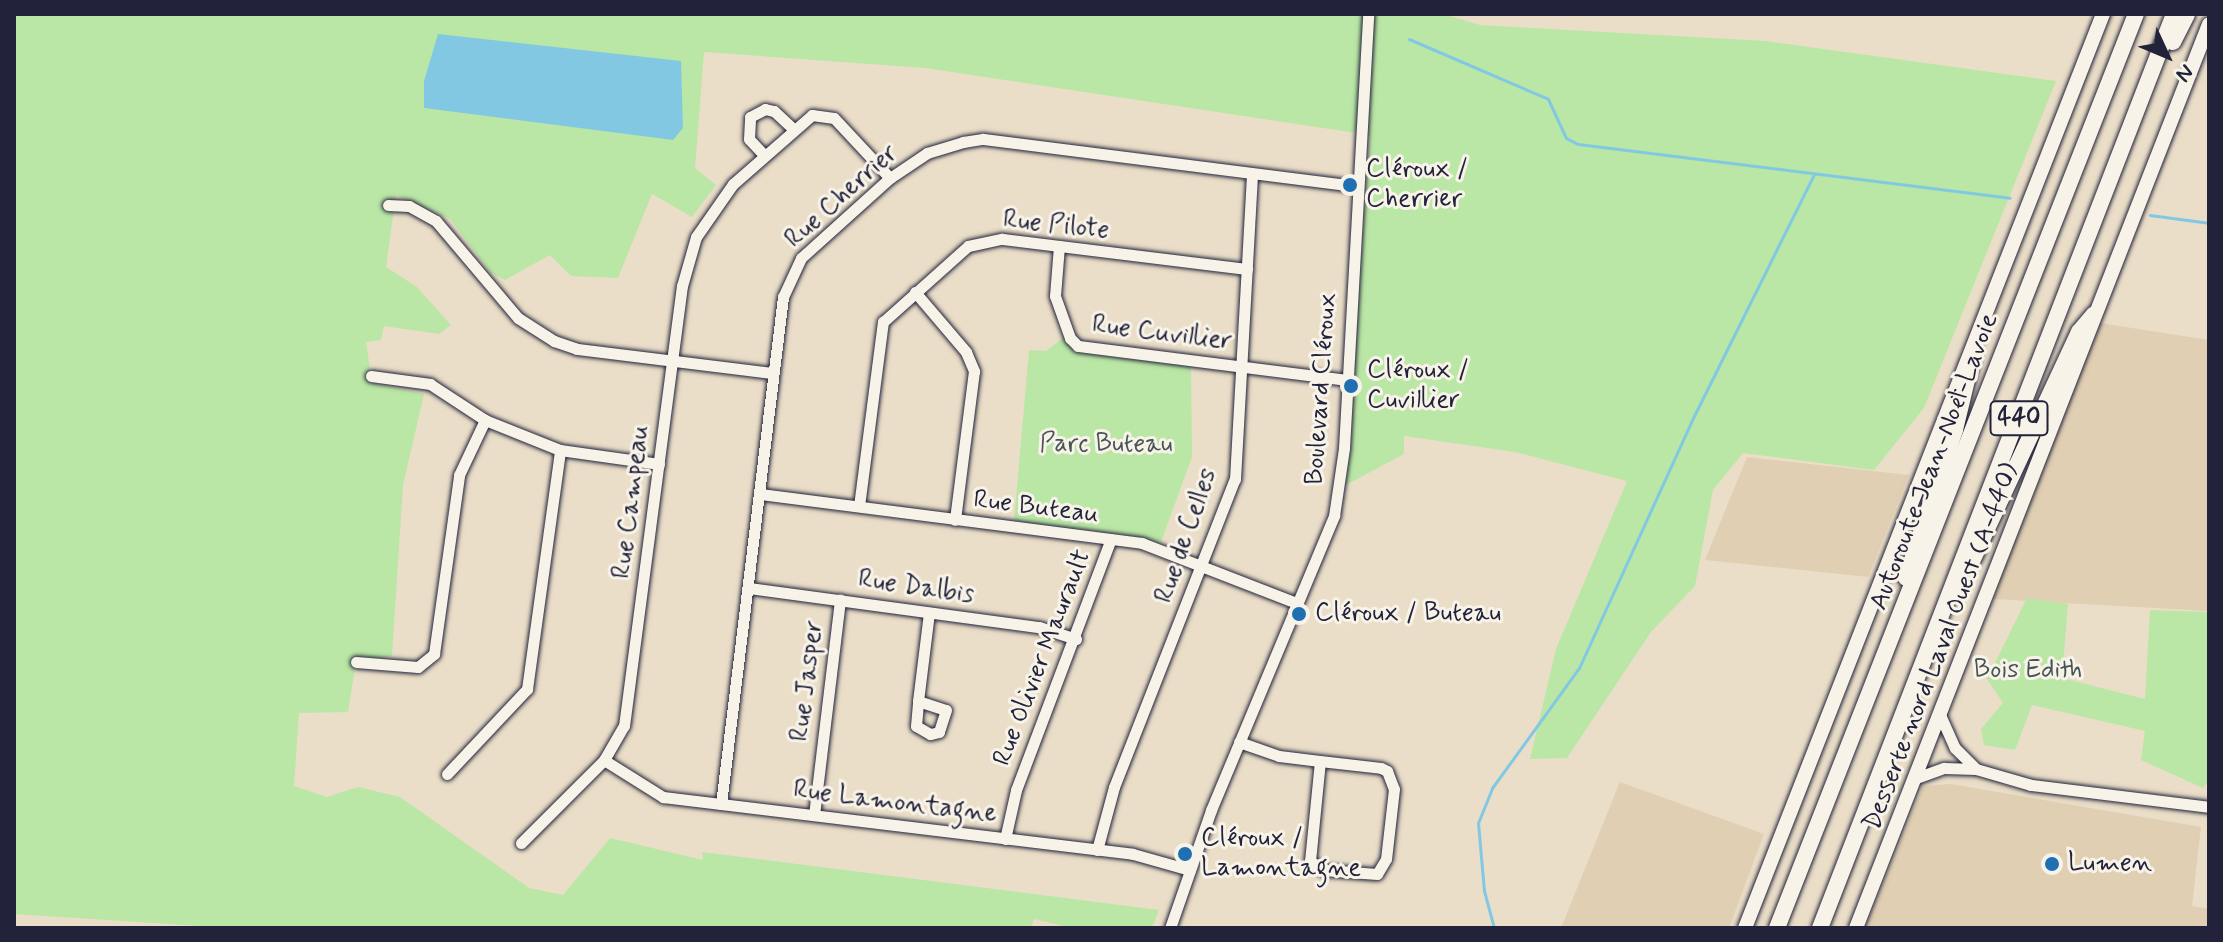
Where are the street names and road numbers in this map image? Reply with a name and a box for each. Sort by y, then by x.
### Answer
street label: Rue Cherrier [779,138,905,256]
street label: Rue Pilote [1002,205,1110,247]
street label: Boulevard Cléroux [1300,291,1344,487]
street label: Rue Cuvillier [1091,310,1233,358]
street label: Autoroute Jean-Noël-Lavoie [1865,311,2005,613]
road number: 440 [1989,398,2049,438]
street label: Rue Campeau [607,425,657,579]
street label: Rue de Celles [1149,463,1225,609]
street label: Desserte nord Laval Ouest (A-440) [1859,463,2025,831]
street label: Rue Buteau [973,485,1099,531]
street label: Rue Olivier Maurault [987,545,1099,771]
street label: Rue Dalbis [857,565,975,611]
street label: Rue Jasper [785,620,831,742]
street label: Rue Lamontagne [791,775,999,831]

